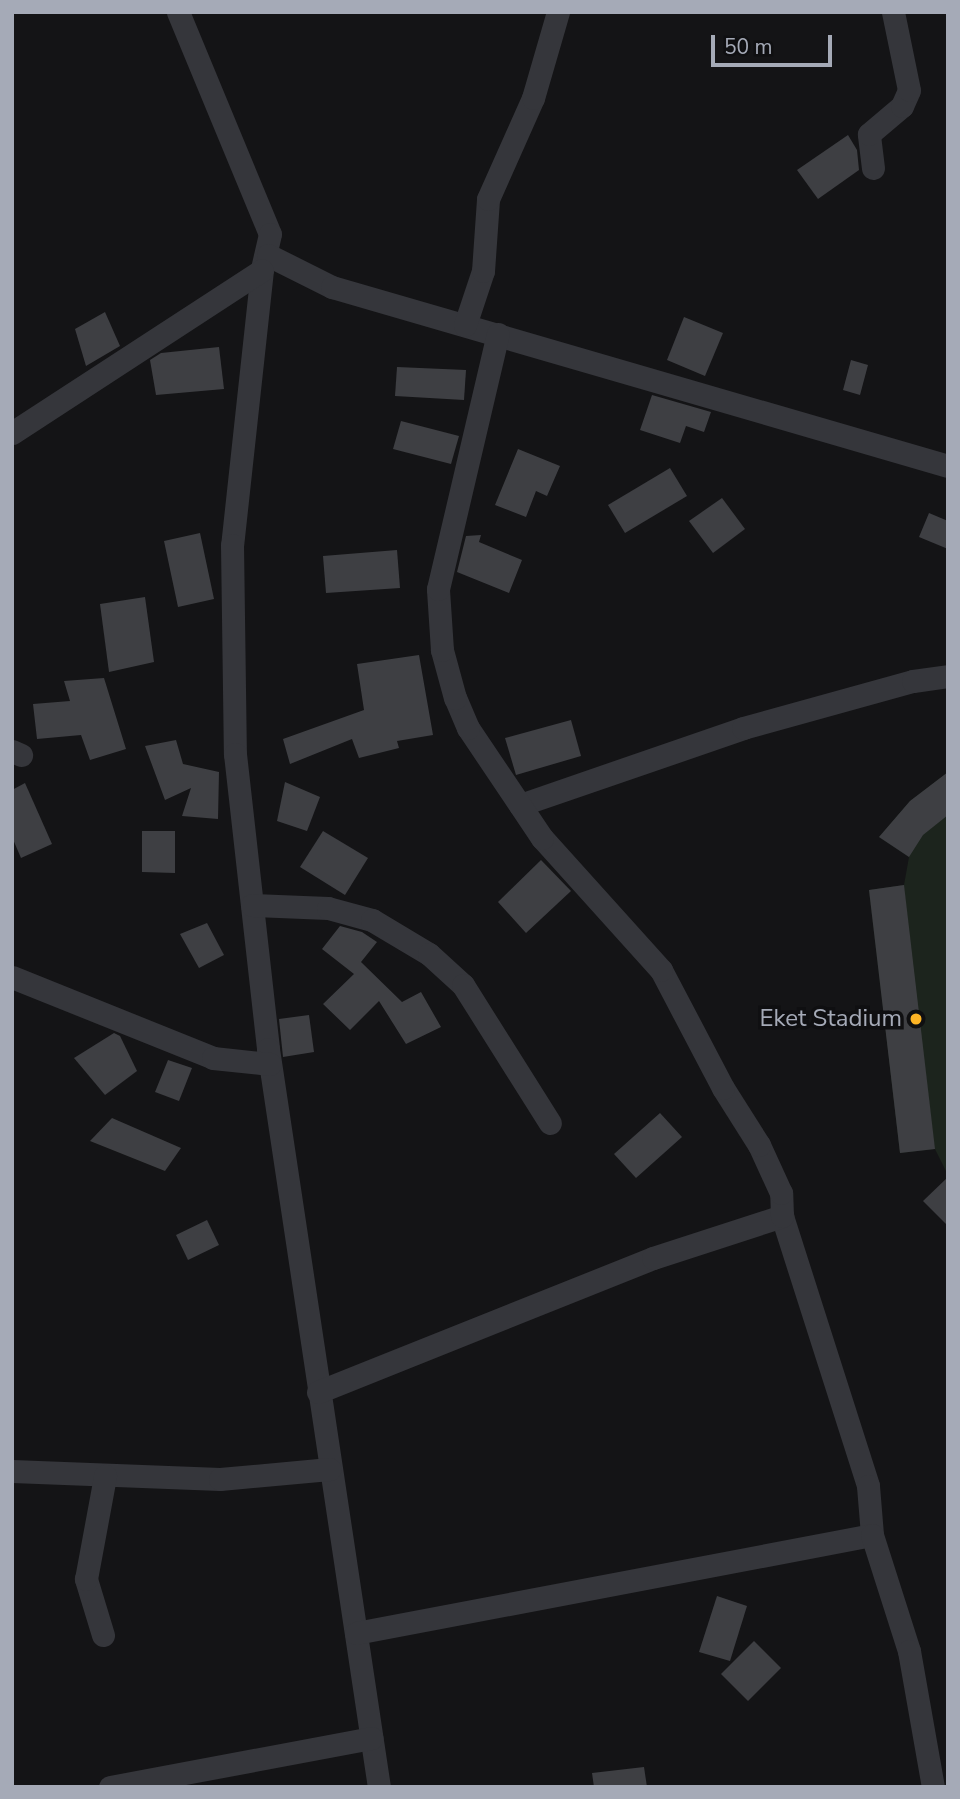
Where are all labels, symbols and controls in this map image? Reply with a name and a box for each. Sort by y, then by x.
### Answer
scale bar [715,21,836,65]
text: 50 m [724,33,773,61]
place label: Eket Stadium [760,1005,902,1033]
marker: Eket Stadium [908,1011,924,1027]

